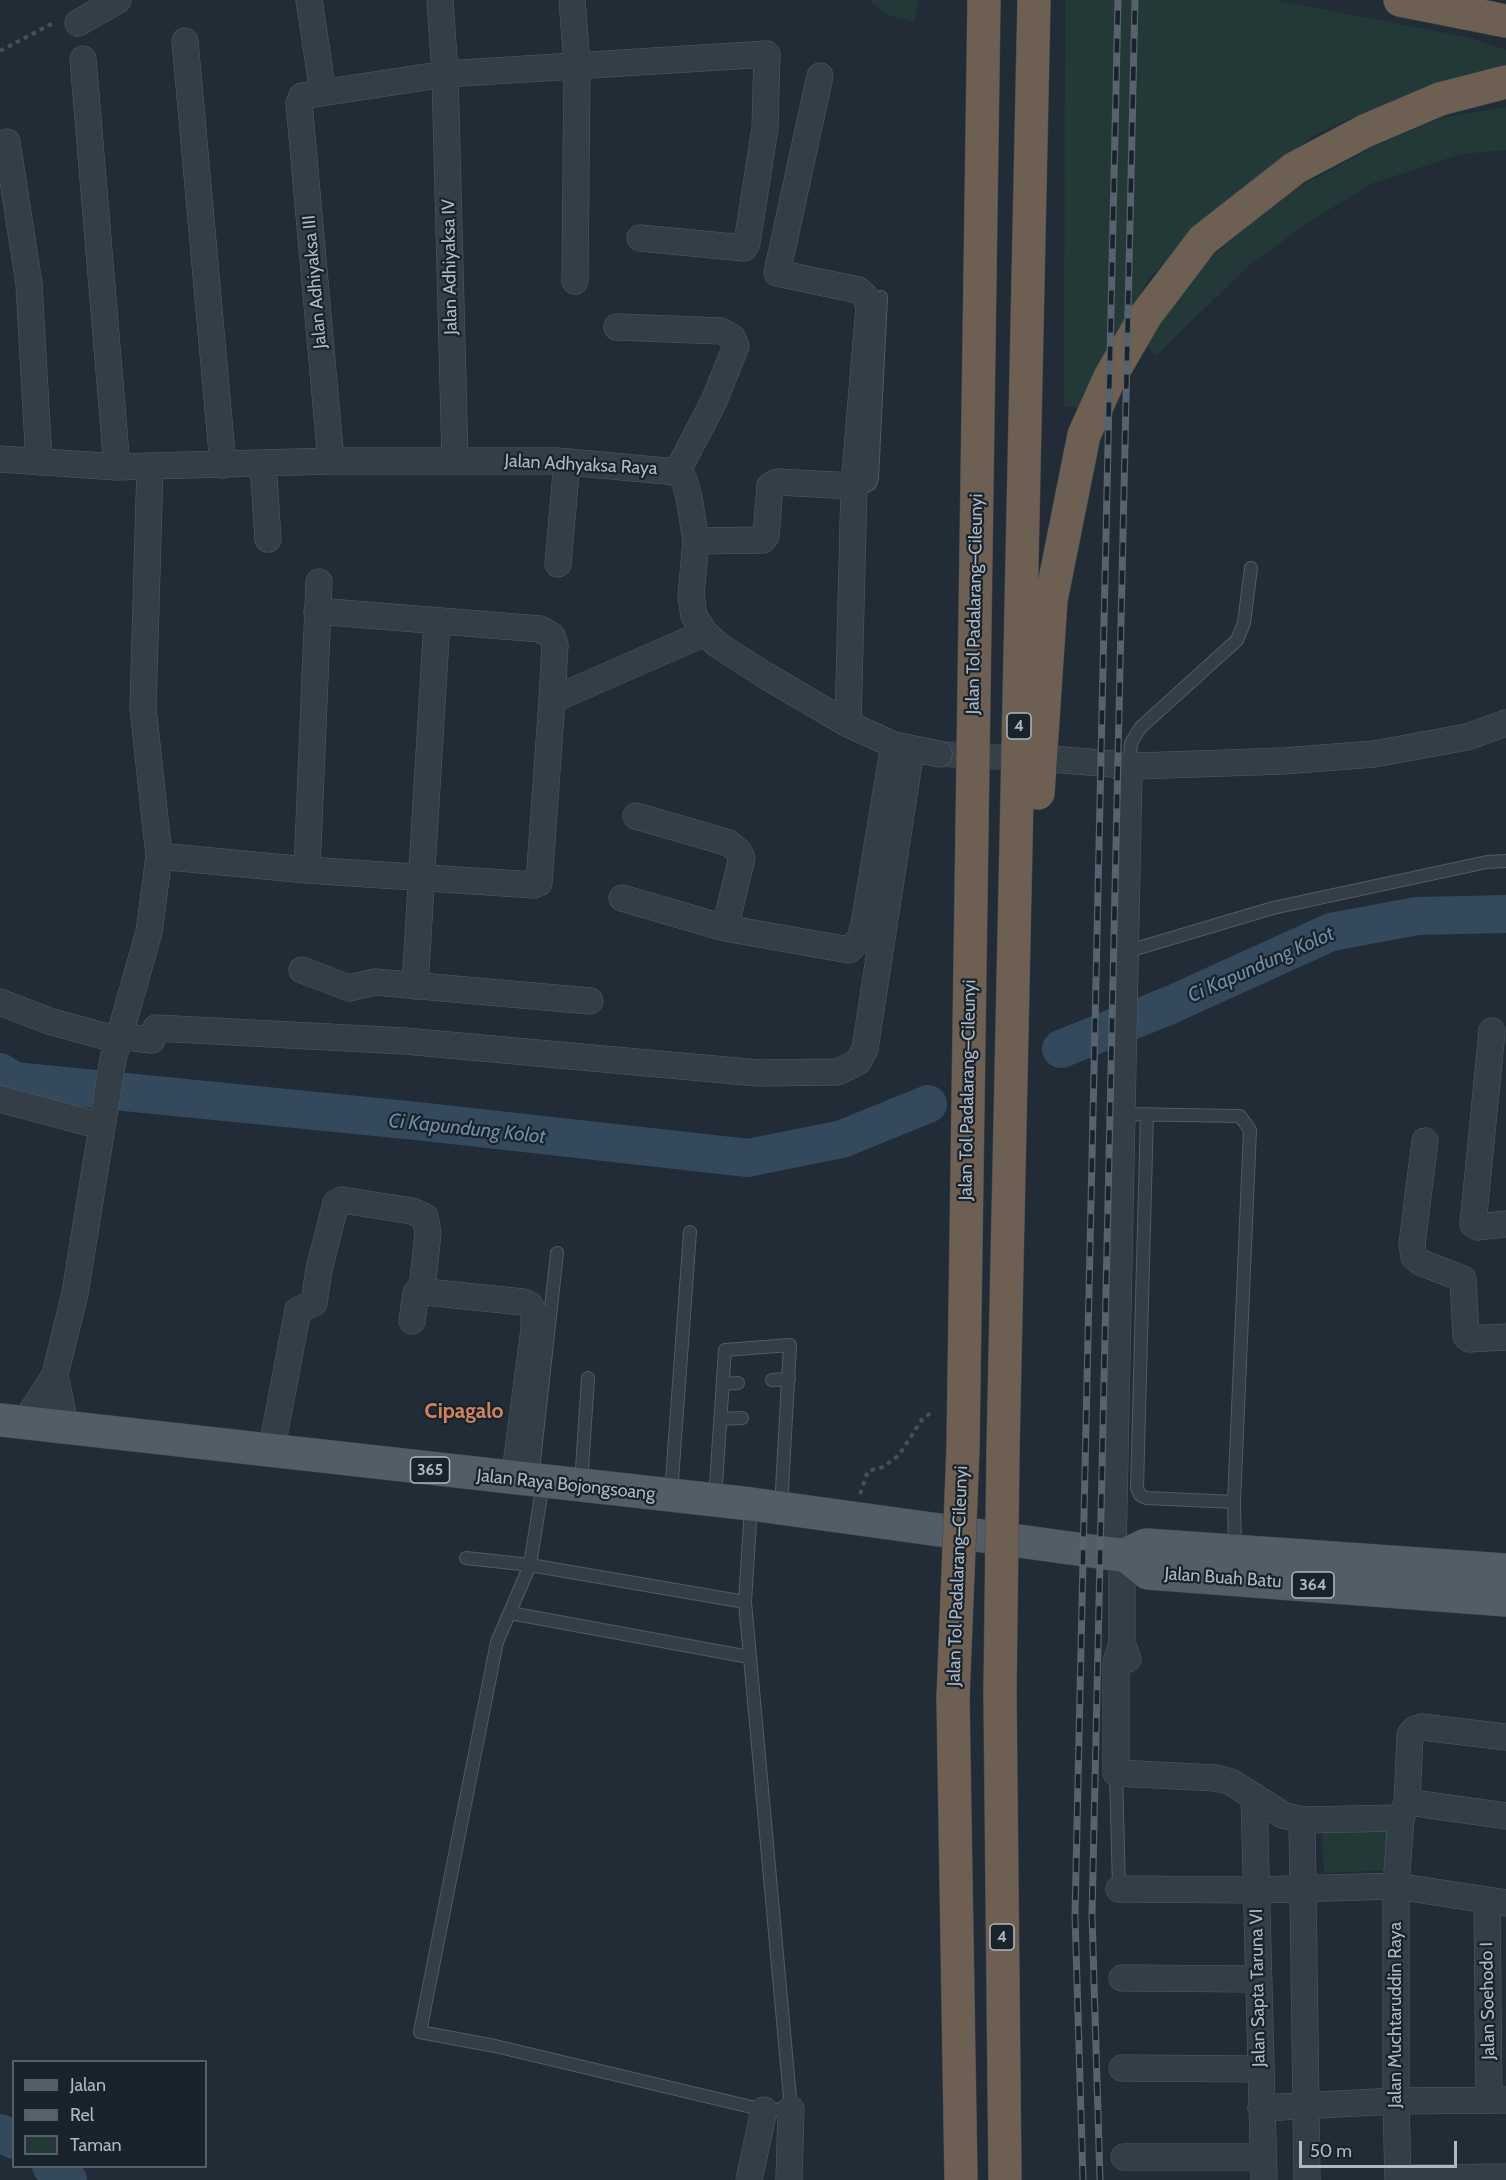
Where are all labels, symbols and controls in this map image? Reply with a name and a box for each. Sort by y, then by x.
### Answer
street label: Jalan Adhiyaksa IV [438,199,462,335]
street label: Jalan Adhiyaksa III [298,214,332,350]
street label: Jalan Adhyaksa Raya [504,450,658,480]
street label: Jalan Tol Padalarang–Cileunyi [962,494,988,714]
road number: 4 [1007,713,1031,739]
water label: Ci Kapundung Kolot [1184,922,1338,1008]
street label: Jalan Tol Padalarang–Cileunyi [955,980,981,1200]
water label: Ci Kapundung Kolot [387,1109,547,1149]
district label: Cipagalo [424,1399,504,1425]
road number: 365 [410,1457,450,1483]
street label: Jalan Raya Bojongsoang [476,1465,656,1505]
street label: Jalan Tol Padalarang–Cileunyi [943,1465,973,1687]
street label: Jalan Buah Batu [1164,1563,1282,1593]
road number: 364 [1292,1572,1334,1598]
street label: Jalan Sapta Taruna VI [1246,1909,1270,2067]
street label: Jalan Muchtaruddin Raya [1385,1922,1407,2108]
road number: 4 [990,1924,1014,1950]
street label: Jalan Soehodo I [1476,1942,1500,2060]
legend [12,2060,207,2168]
text: Jalan [70,2074,106,2096]
text: Rel [70,2104,94,2126]
scale bar [1302,2129,1460,2167]
text: Taman [70,2134,122,2156]
text: 50 m [1310,2140,1352,2162]

